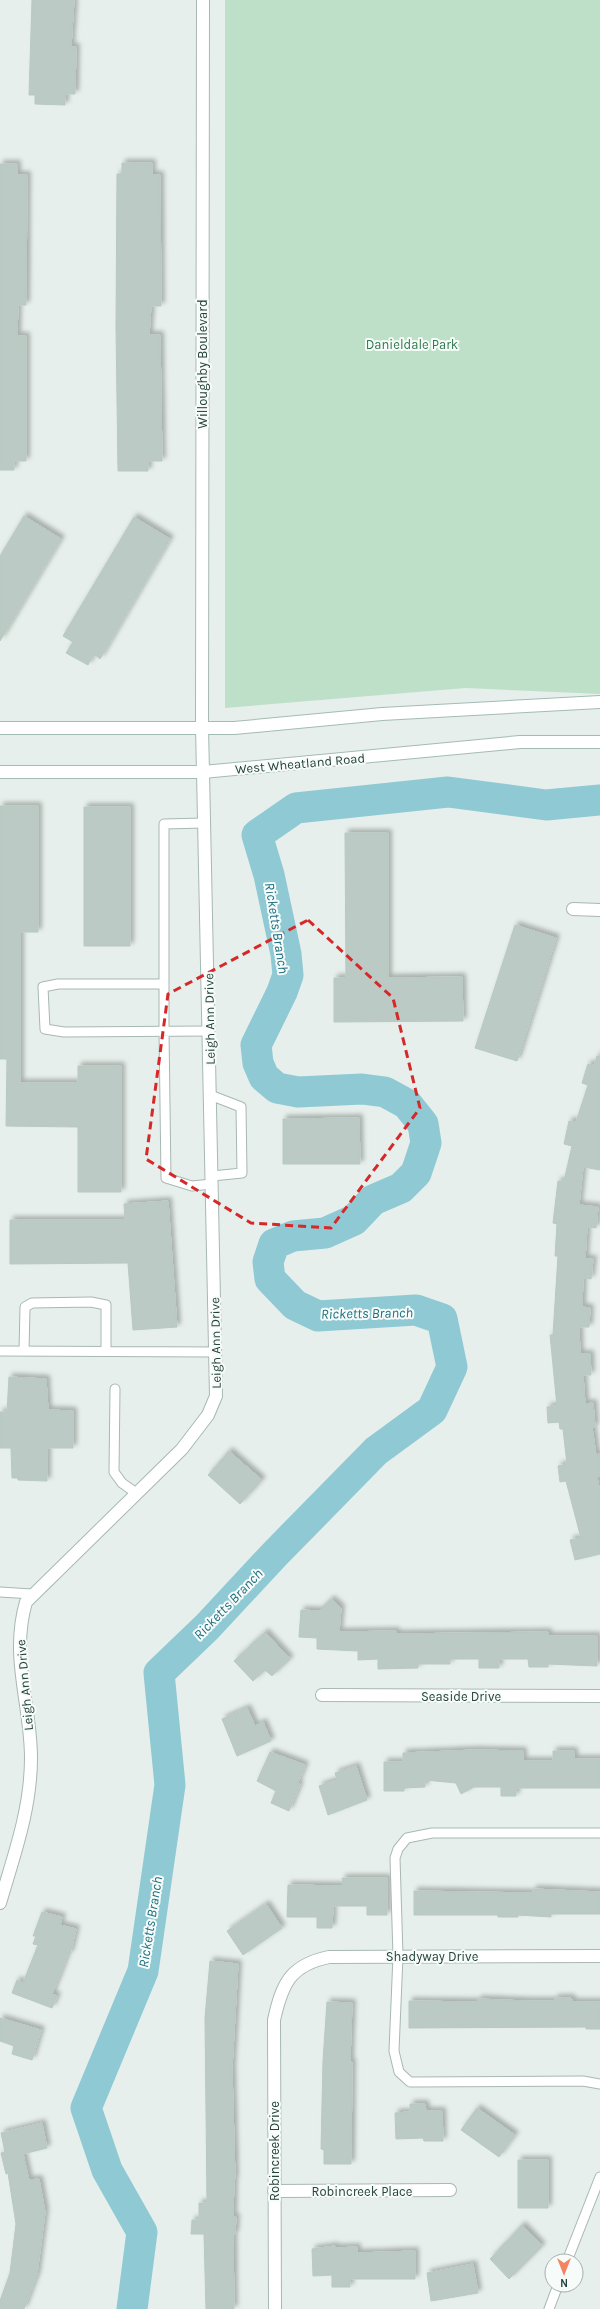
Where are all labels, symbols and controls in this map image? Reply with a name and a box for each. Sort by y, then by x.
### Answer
street label: Willoughby Boulevard [195,299,210,429]
park label: Danieldale Park [366,337,458,352]
street label: West Wheatland Road [235,750,366,777]
water label: Ricketts Branch [261,881,292,975]
street label: Leigh Ann Drive [201,973,218,1065]
street label: Leigh Ann Drive [207,1297,224,1389]
water label: Ricketts Branch [321,1304,413,1323]
water label: Ricketts Branch [190,1565,266,1643]
street label: Leigh Ann Drive [13,1638,36,1731]
street label: Seaside Drive [421,1689,501,1704]
water label: Ricketts Branch [135,1875,166,1969]
street label: Shadyway Drive [386,1949,479,1964]
street label: Robincreek Drive [267,2101,282,2201]
street label: Robincreek Place [311,2184,413,2199]
north arrow [544,2253,584,2293]
text: N [560,2276,568,2289]

